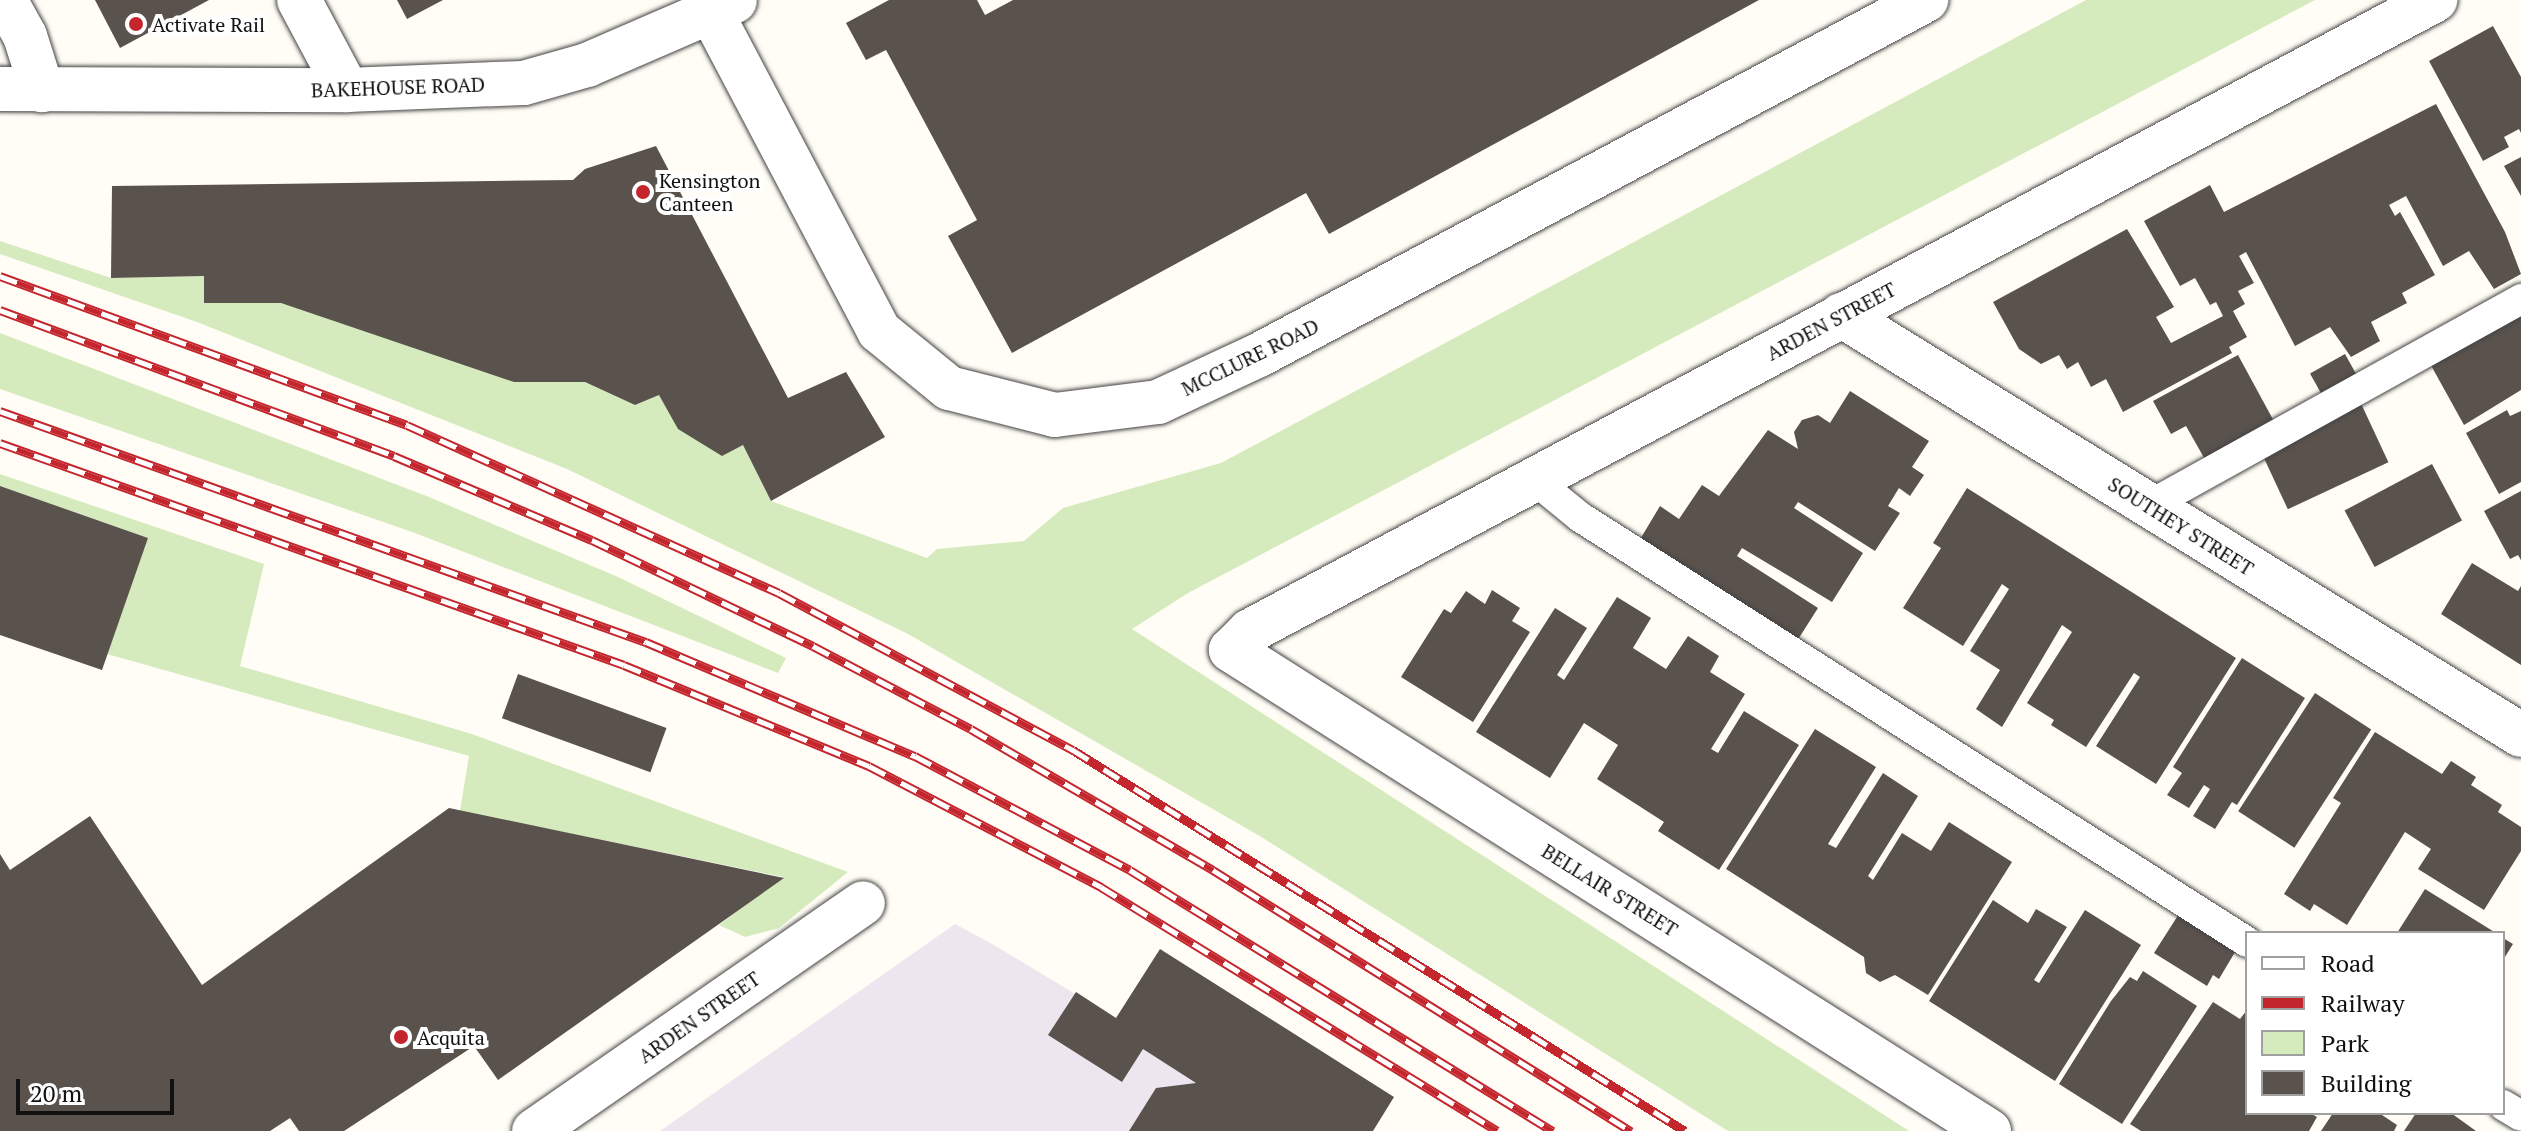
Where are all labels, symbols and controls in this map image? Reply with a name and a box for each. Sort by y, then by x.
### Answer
place label: Activate Rail [152,12,265,36]
marker: Activate Rail [127,15,145,33]
street label: BAKEHOUSE ROAD [311,72,485,102]
place label: Kensington Canteen [659,168,760,215]
marker: Kensington Canteen [634,183,652,201]
street label: ARDEN STREET [1762,277,1900,365]
street label: MCCLURE ROAD [1177,313,1323,401]
street label: SOUTHEY STREET [2104,472,2258,580]
street label: BELLAIR STREET [1538,839,1682,941]
legend [2245,931,2505,1115]
text: Road [2321,947,2375,979]
street label: ARDEN STREET [633,966,765,1068]
text: Railway [2321,987,2405,1019]
place label: Acquita [417,1025,485,1049]
text: Park [2321,1027,2369,1059]
marker: Acquita [392,1028,410,1046]
scale bar [20,1063,178,1113]
text: Building [2321,1067,2411,1099]
text: 20 m [30,1077,82,1109]

